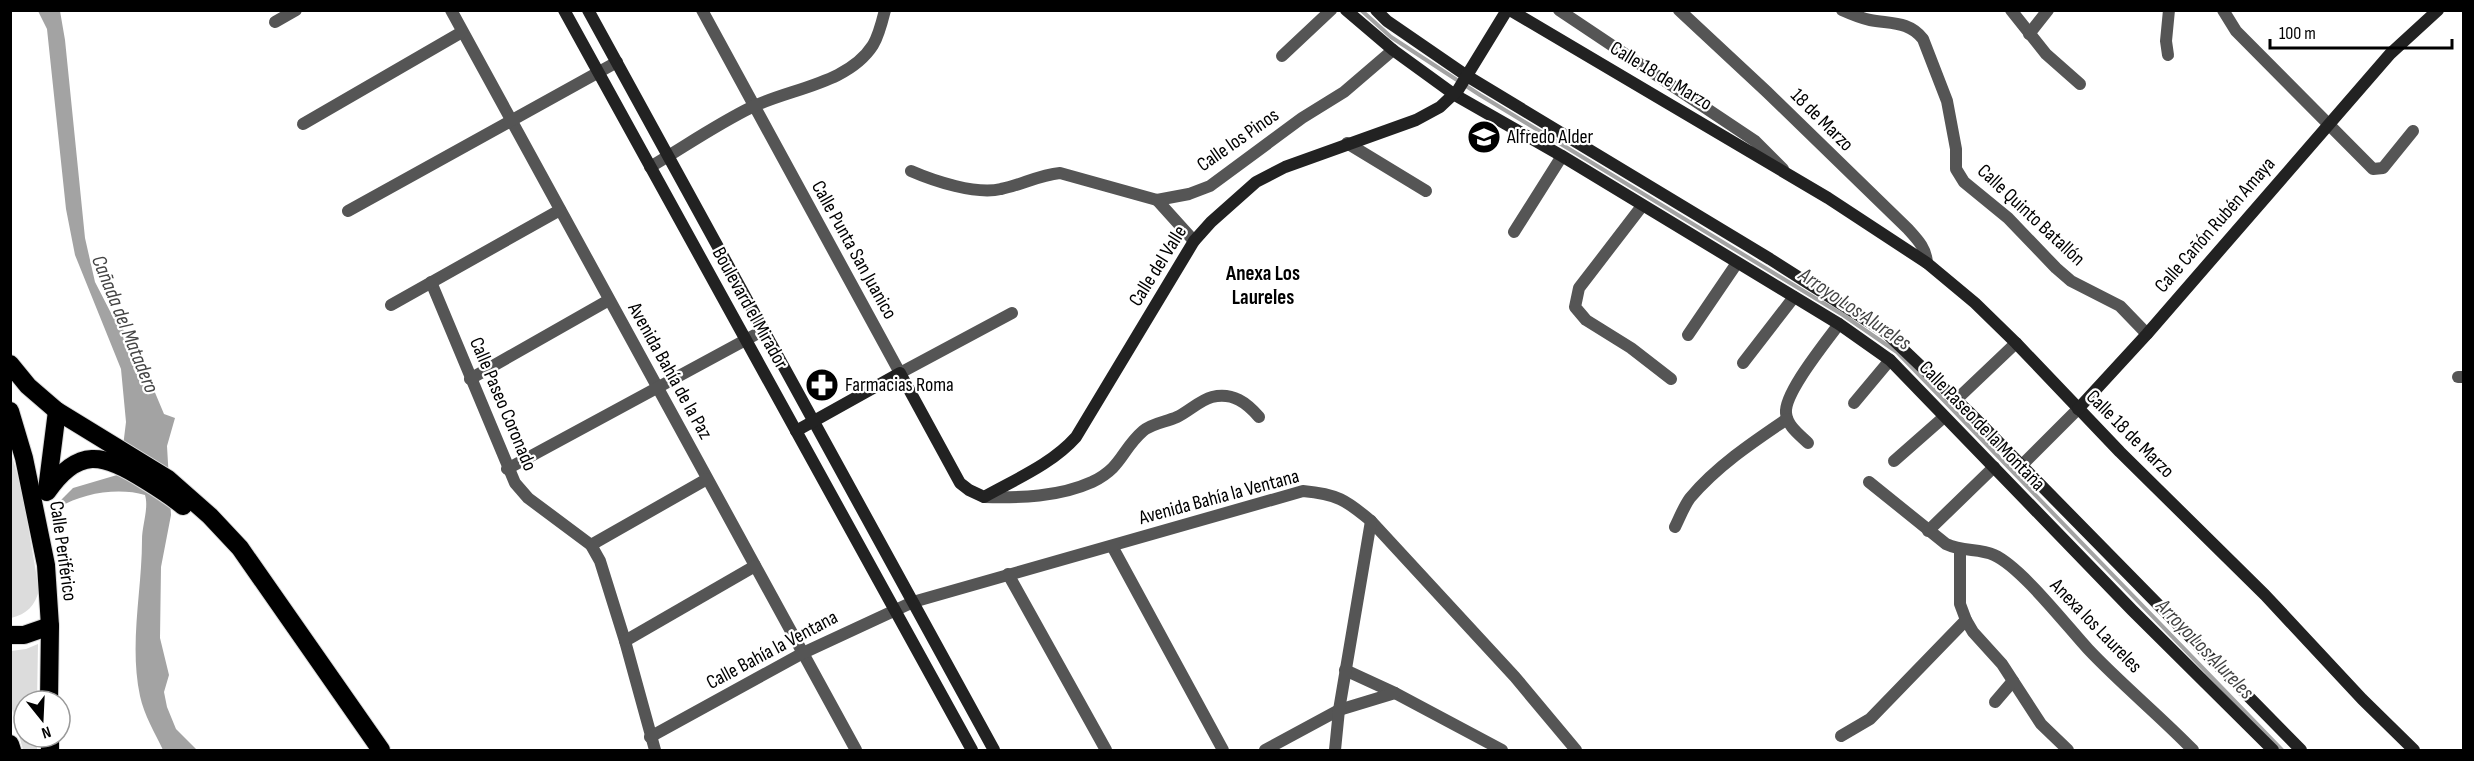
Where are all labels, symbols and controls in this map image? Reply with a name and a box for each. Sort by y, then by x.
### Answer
scale bar [2270,12,2452,50]
text: 100 m [2279,23,2316,44]
street label: Calle 18 de Marzo [1606,36,1716,116]
street label: 18 de Marzo [1786,84,1858,156]
street label: Calle los Pinos [1192,103,1284,177]
school or university icon: Alfredo Alder [1466,119,1502,155]
place label: Alfredo Alder [1506,125,1594,149]
street label: Calle Cañón Rubén Amaya [2150,152,2280,298]
street label: Calle Quinto Batallón [1972,159,2090,271]
street label: Calle Punta San Juanico [806,177,902,323]
street label: Calle del Valle [1124,221,1192,311]
street label: Boulevard el Mirador [707,243,793,373]
water label: Cañada del Matadero [86,252,164,397]
district label: Anexa Los Laureles [1225,261,1300,310]
water label: Arroyo Los Alureles [1793,262,1916,356]
street label: Avenida Bahía de la Paz [622,298,717,444]
street label: Calle Paseo Coronado [464,334,542,474]
street label: Calle Paseo de la Montaña [1914,356,2050,496]
pharmacy icon: Farmacias Roma [804,367,840,403]
place label: Farmacias Roma [845,373,954,397]
street label: Calle 18 de Marzo [2081,385,2179,483]
street label: Avenida Bahía la Ventana [1135,464,1302,530]
street label: Calle Periférico [44,499,82,603]
street label: Anexa los Laureles [2044,573,2147,678]
water label: Arroyo Los Alureles [2150,593,2260,705]
street label: Calle Bahía la Ventana [702,605,842,695]
north arrow [12,689,72,749]
text: N [39,721,53,742]

